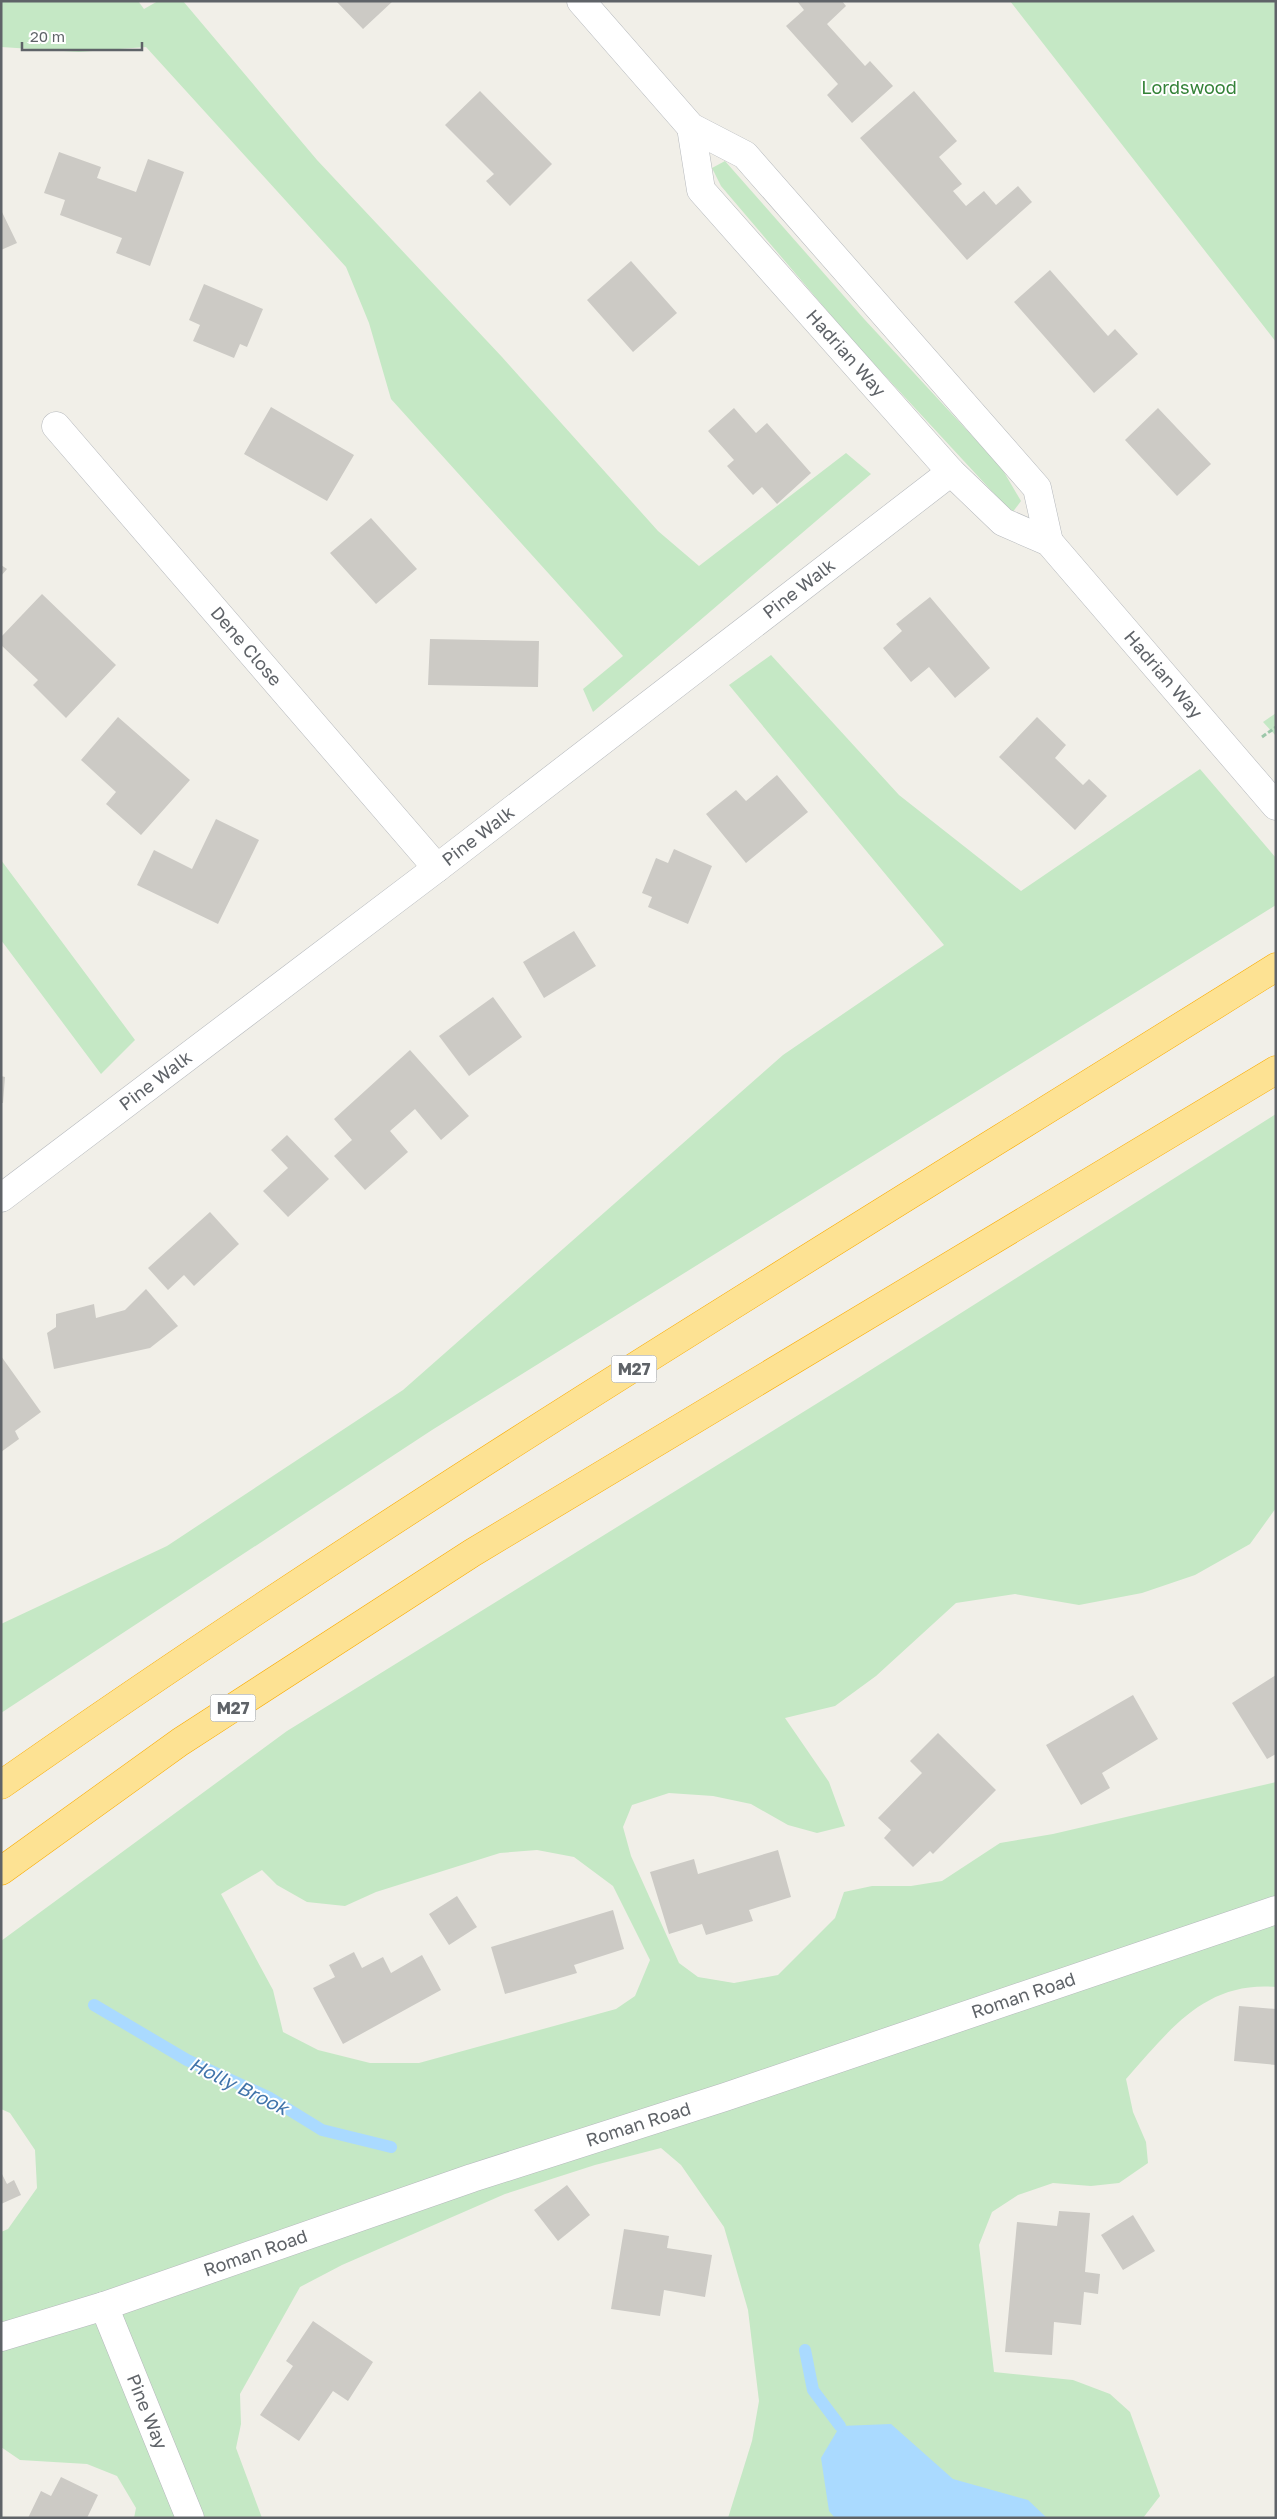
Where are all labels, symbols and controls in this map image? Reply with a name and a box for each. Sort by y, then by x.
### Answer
scale bar [22,20,142,52]
text: 20 m [30,27,65,45]
park label: Lordswood [1141,76,1237,98]
street label: Hadrian Way [802,305,891,401]
street label: Pine Walk [758,553,839,623]
street label: Dene Close [207,602,287,690]
street label: Hadrian Way [1120,626,1208,723]
street label: Pine Walk [437,801,518,870]
street label: Pine Walk [114,1046,196,1115]
road number: M27 [612,1356,656,1382]
road number: M27 [210,1695,256,1722]
street label: Roman Road [968,1967,1078,2023]
water label: Holly Brook [186,2052,294,2120]
street label: Roman Road [583,2097,693,2151]
street label: Roman Road [200,2224,310,2281]
street label: Pine Way [123,2370,173,2452]

